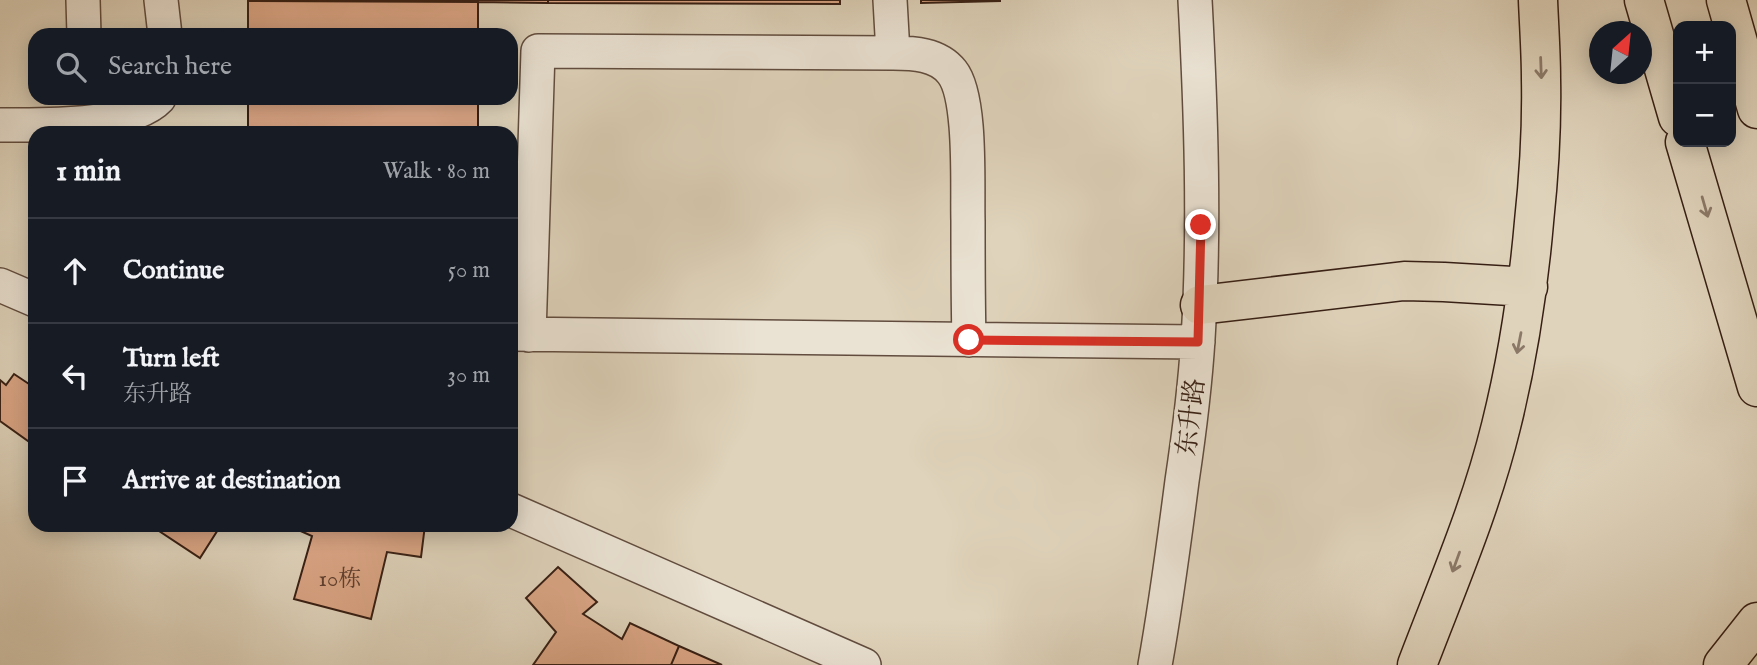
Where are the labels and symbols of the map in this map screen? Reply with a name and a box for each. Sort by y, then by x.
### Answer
north arrow [1589,21,1652,84]
one-way arrow [1534,56,1547,79]
one-way arrow [1699,196,1712,218]
route end [1185,209,1216,240]
route start [953,324,984,355]
one-way arrow [1512,331,1525,354]
street label: 东升路 [1170,376,1213,458]
one-way arrow [1449,550,1462,572]
house number: 10栋 [319,565,361,594]

